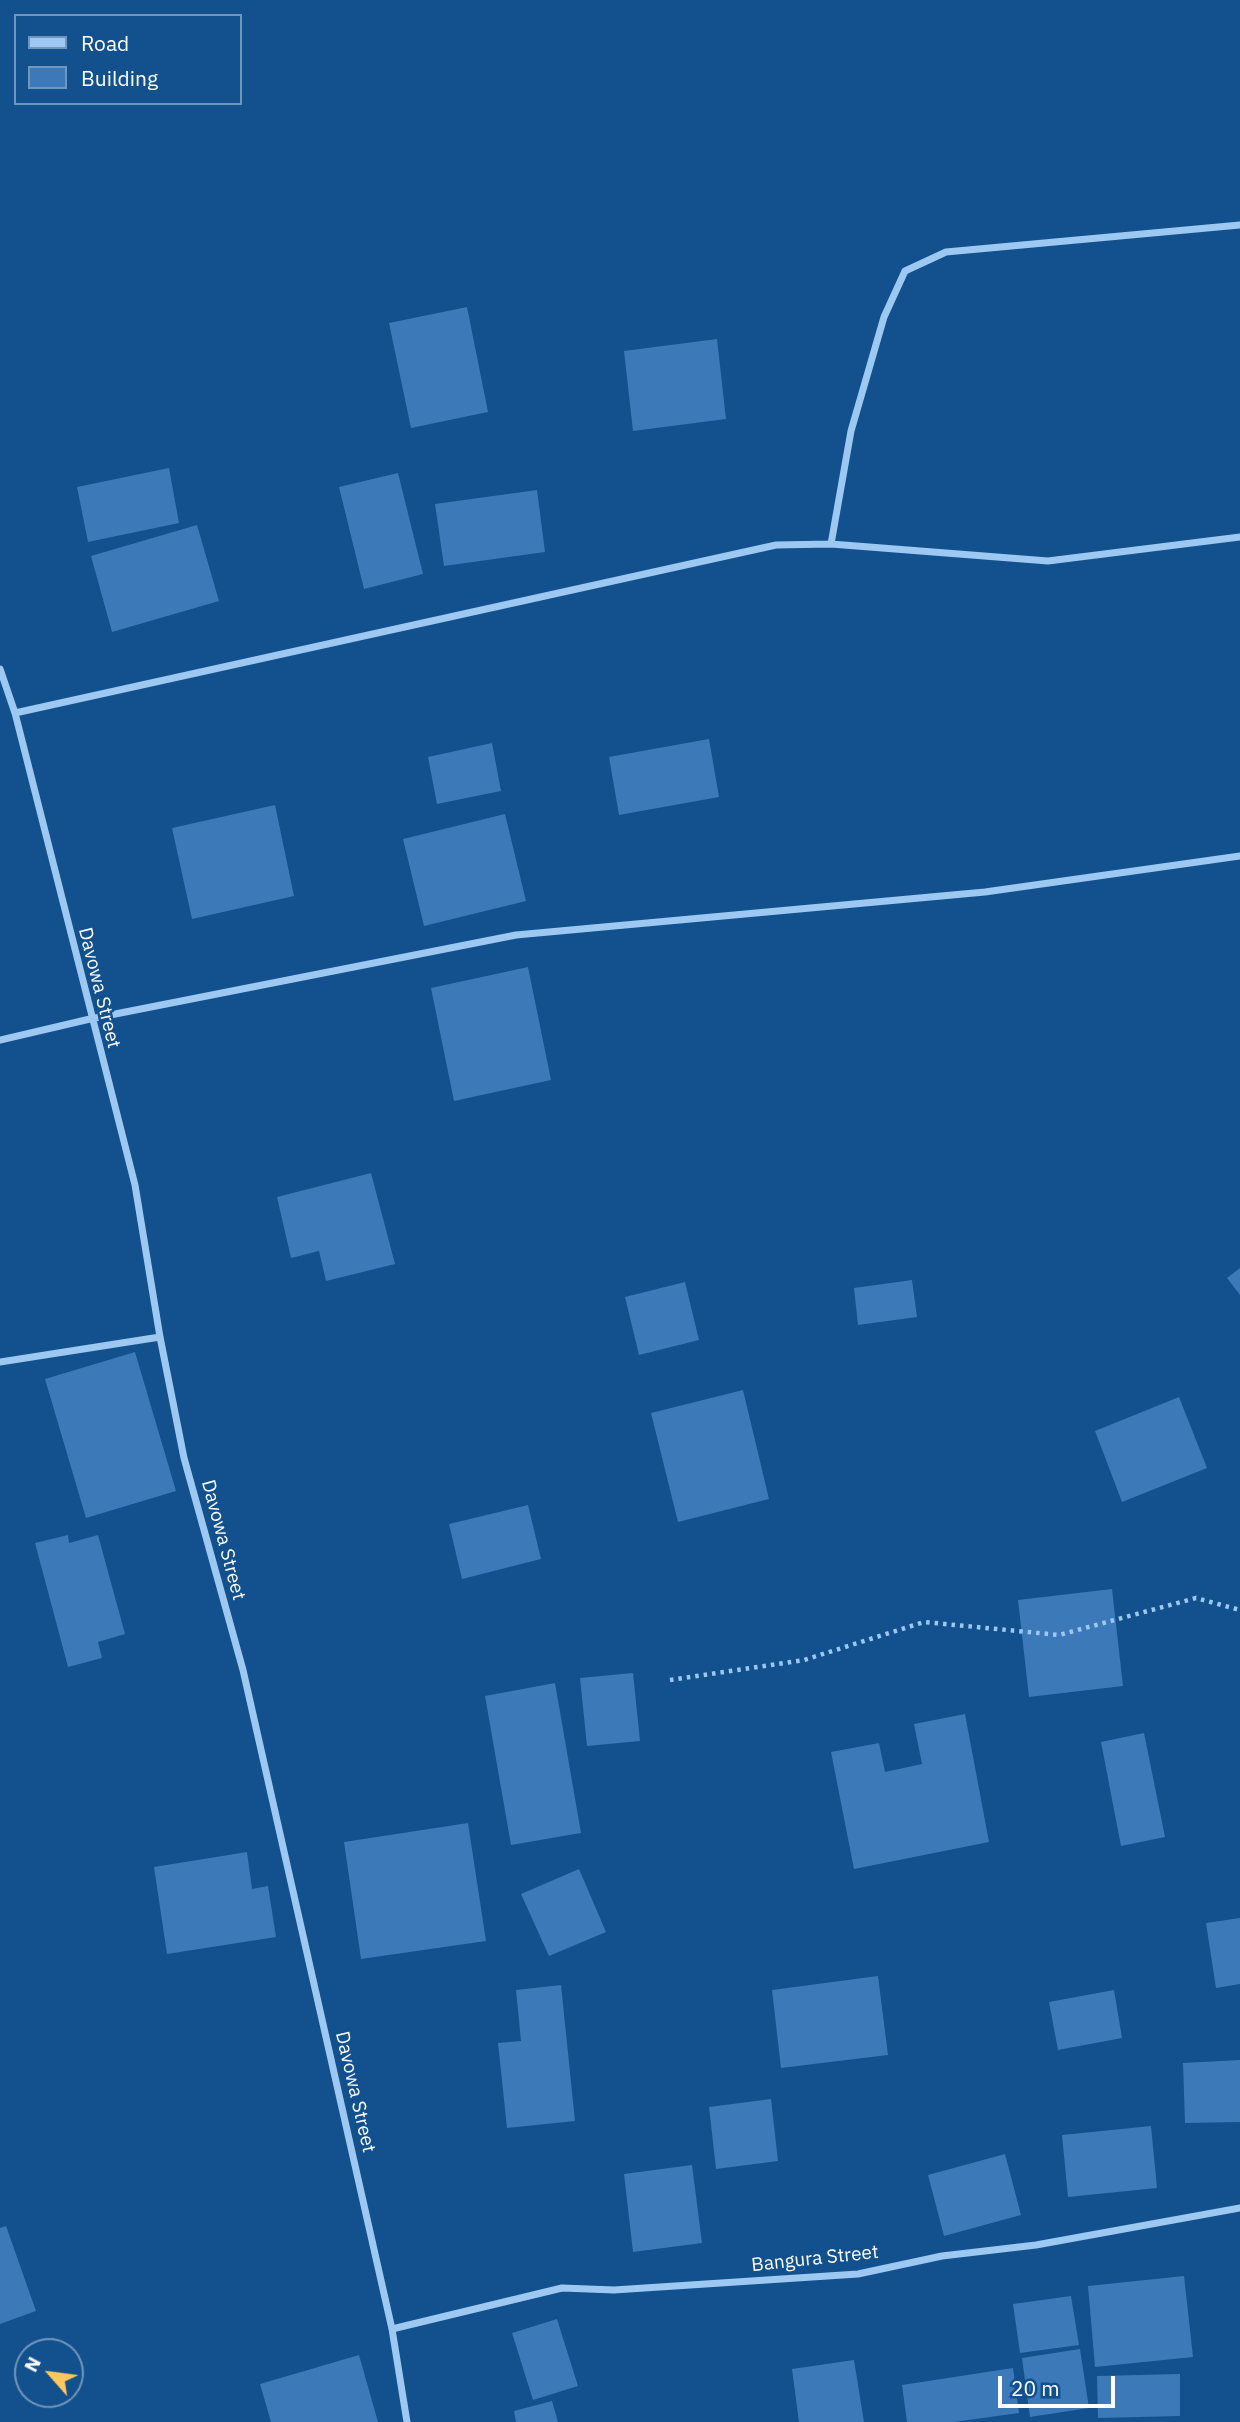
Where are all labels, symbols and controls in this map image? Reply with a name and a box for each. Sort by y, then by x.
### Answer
legend [14,14,242,105]
text: Road [81,29,129,57]
text: Building [81,64,158,92]
street label: Davowa Street [73,925,125,1051]
street label: Davowa Street [196,1477,250,1603]
street label: Davowa Street [330,2029,380,2155]
street label: Bangura Street [750,2241,880,2277]
north arrow [14,2338,84,2408]
text: N [18,2352,46,2376]
scale bar [1002,2362,1119,2406]
text: 20 m [1011,2374,1060,2402]

